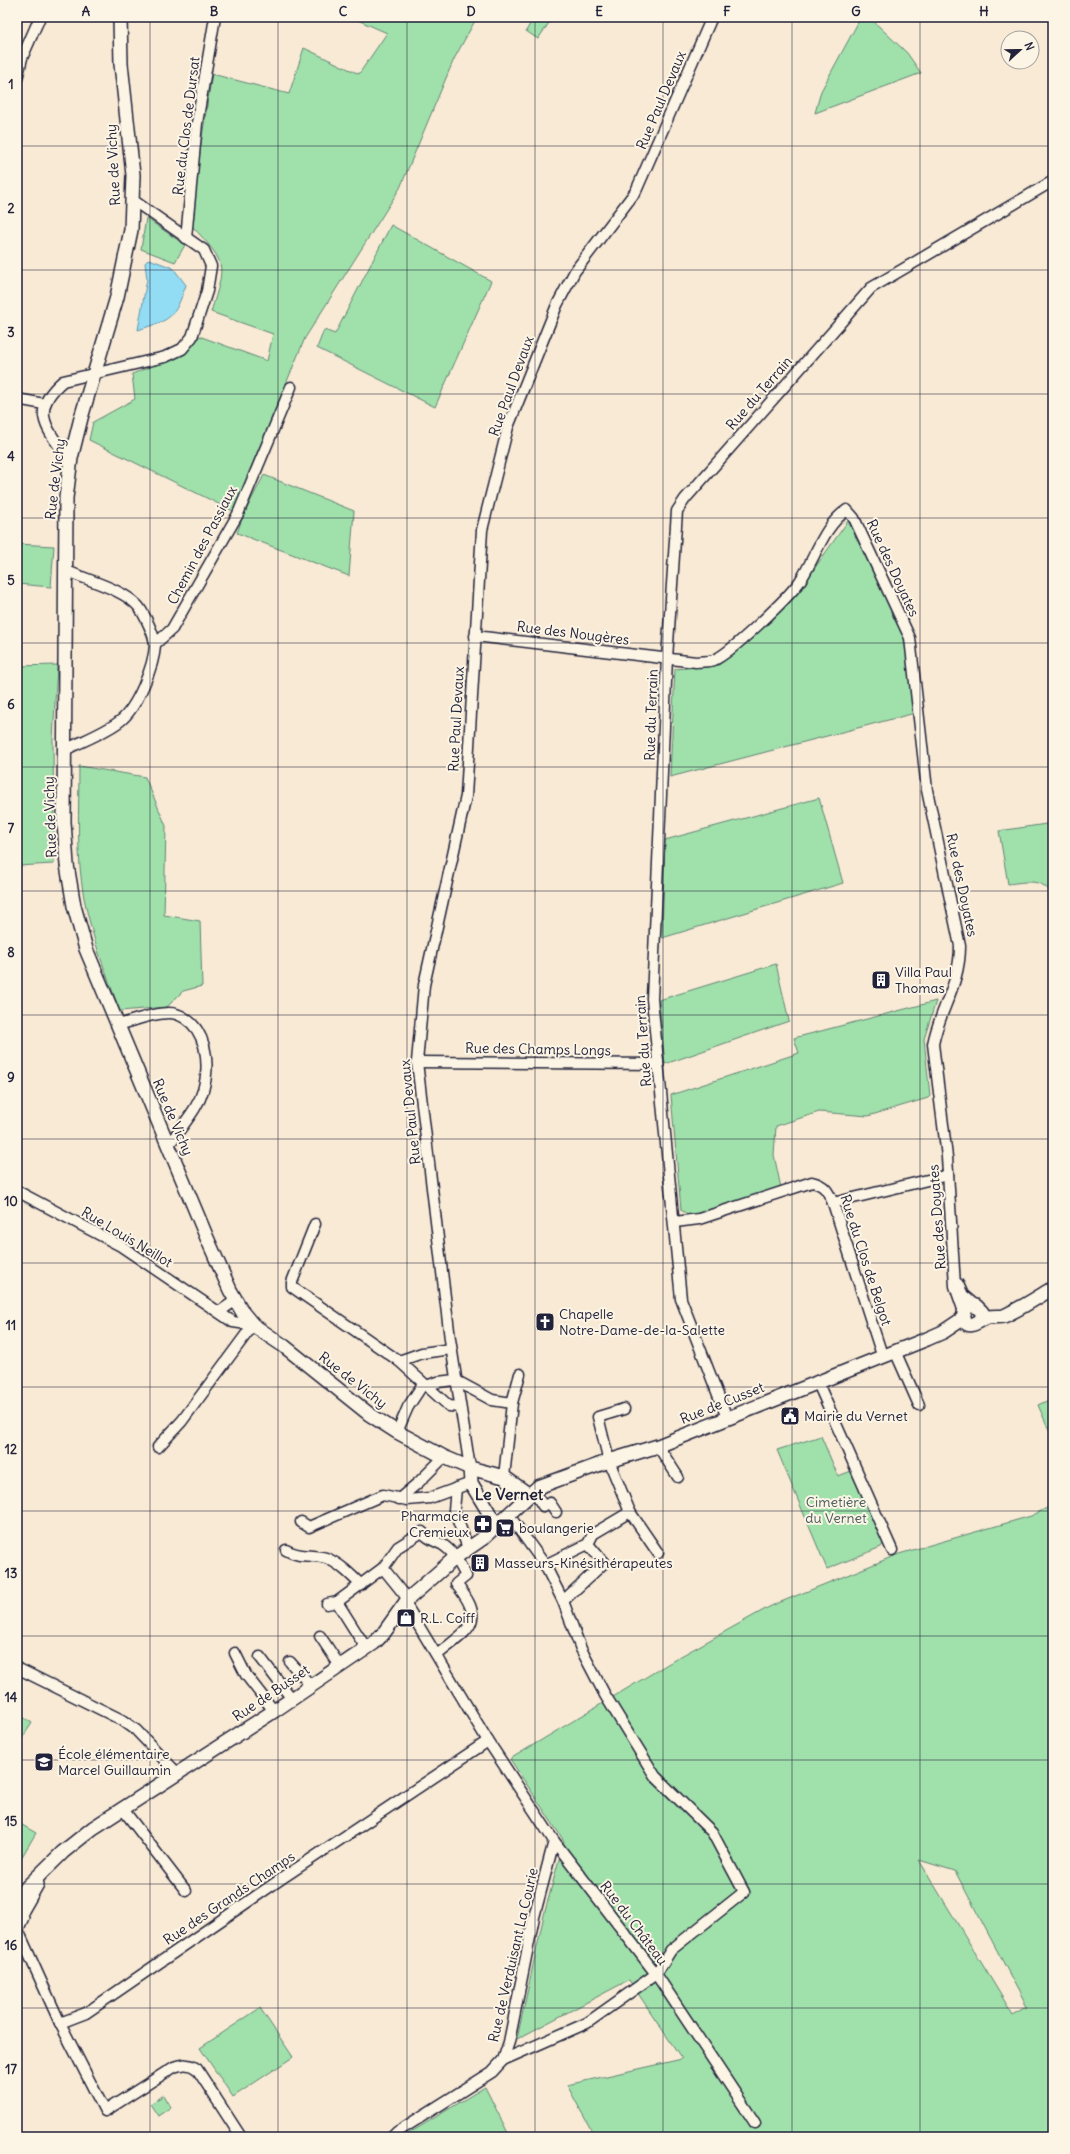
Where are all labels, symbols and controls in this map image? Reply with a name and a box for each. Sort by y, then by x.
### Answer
text: A [82,3,91,20]
text: B [210,3,219,20]
text: C [339,3,348,20]
text: D [466,3,476,20]
text: E [595,3,603,20]
text: F [723,3,731,20]
text: G [851,3,861,20]
text: H [979,3,989,20]
north arrow [1000,30,1040,70]
text: N [1021,40,1037,52]
street label: Rue Paul Devaux [632,48,690,152]
street label: Rue du Clos de Dursat [169,55,203,196]
text: 1 [8,76,14,93]
street label: Rue de Vichy [102,124,124,206]
text: 2 [7,200,15,217]
text: 3 [7,324,15,341]
street label: Rue Paul Devaux [484,333,538,439]
street label: Rue du Terrain [722,352,796,434]
street label: Rue de Vichy [41,437,69,521]
text: 4 [7,448,15,465]
street label: Chemin des Passiaux [163,482,241,608]
street label: Rue des Doyates [863,516,923,620]
text: 5 [7,572,15,589]
street label: Rue des Nougères [516,617,630,649]
street label: Rue Paul Devaux [444,666,468,772]
street label: Rue du Terrain [640,669,662,761]
text: 6 [7,696,15,713]
street label: Rue de Vichy [40,776,60,858]
text: 7 [8,820,15,837]
street label: Rue des Doyates [942,832,982,938]
text: 8 [7,944,15,961]
place label: Villa Paul Thomas [895,963,952,997]
building icon: Villa Paul Thomas [870,969,892,991]
street label: Rue du Terrain [631,995,655,1087]
street label: Rue des Champs Longs [465,1039,611,1059]
street label: Rue Paul Devaux [396,1058,424,1165]
text: 9 [7,1069,15,1086]
street label: Rue de Vichy [149,1076,197,1158]
street label: Rue des Doyates [924,1164,950,1270]
street label: Rue du Clos de Belgot [836,1192,896,1328]
text: 10 [4,1193,18,1210]
street label: Rue Louis Neillot [78,1203,176,1271]
place label: Chapelle Notre-Dame-de-la-Salette [559,1305,725,1339]
church icon: Chapelle Notre-Dame-de-la-Salette [534,1311,556,1333]
text: 11 [6,1317,16,1334]
street label: Rue de Vichy [315,1348,391,1412]
street label: Rue de Cusset [677,1378,767,1428]
public building icon: Mairie du Vernet [779,1405,801,1427]
place label: Mairie du Vernet [804,1407,908,1425]
text: 12 [5,1441,17,1458]
district label: Le Vernet [475,1484,544,1504]
park label: Cimetière du Vernet [805,1493,867,1527]
place label: Pharmacie Cremieux [401,1507,469,1541]
pharmacy icon: Pharmacie Cremieux [472,1513,494,1535]
supermarket icon: boulangerie [494,1517,516,1539]
place label: boulangerie [519,1519,594,1537]
building icon: Masseurs-Kinésithérapeutes [469,1552,491,1574]
place label: Masseurs-Kinésithérapeutes [494,1554,673,1572]
text: 13 [5,1565,17,1582]
shop icon: R.L. Coiff [395,1607,417,1629]
place label: R.L. Coiff [420,1609,475,1627]
street label: Rue de Busset [229,1660,313,1725]
text: 14 [5,1689,18,1706]
place label: École élémentaire Marcel Guillaumin [58,1745,171,1779]
school or university icon: École élémentaire Marcel Guillaumin [33,1751,55,1773]
text: 15 [5,1813,18,1830]
street label: Rue des Grands Champs [160,1847,298,1949]
street label: Rue de Verduisant La Courie [484,1866,542,2044]
street label: Rue du Château [596,1877,672,1969]
text: 16 [5,1937,18,1954]
text: 17 [5,2061,17,2078]

